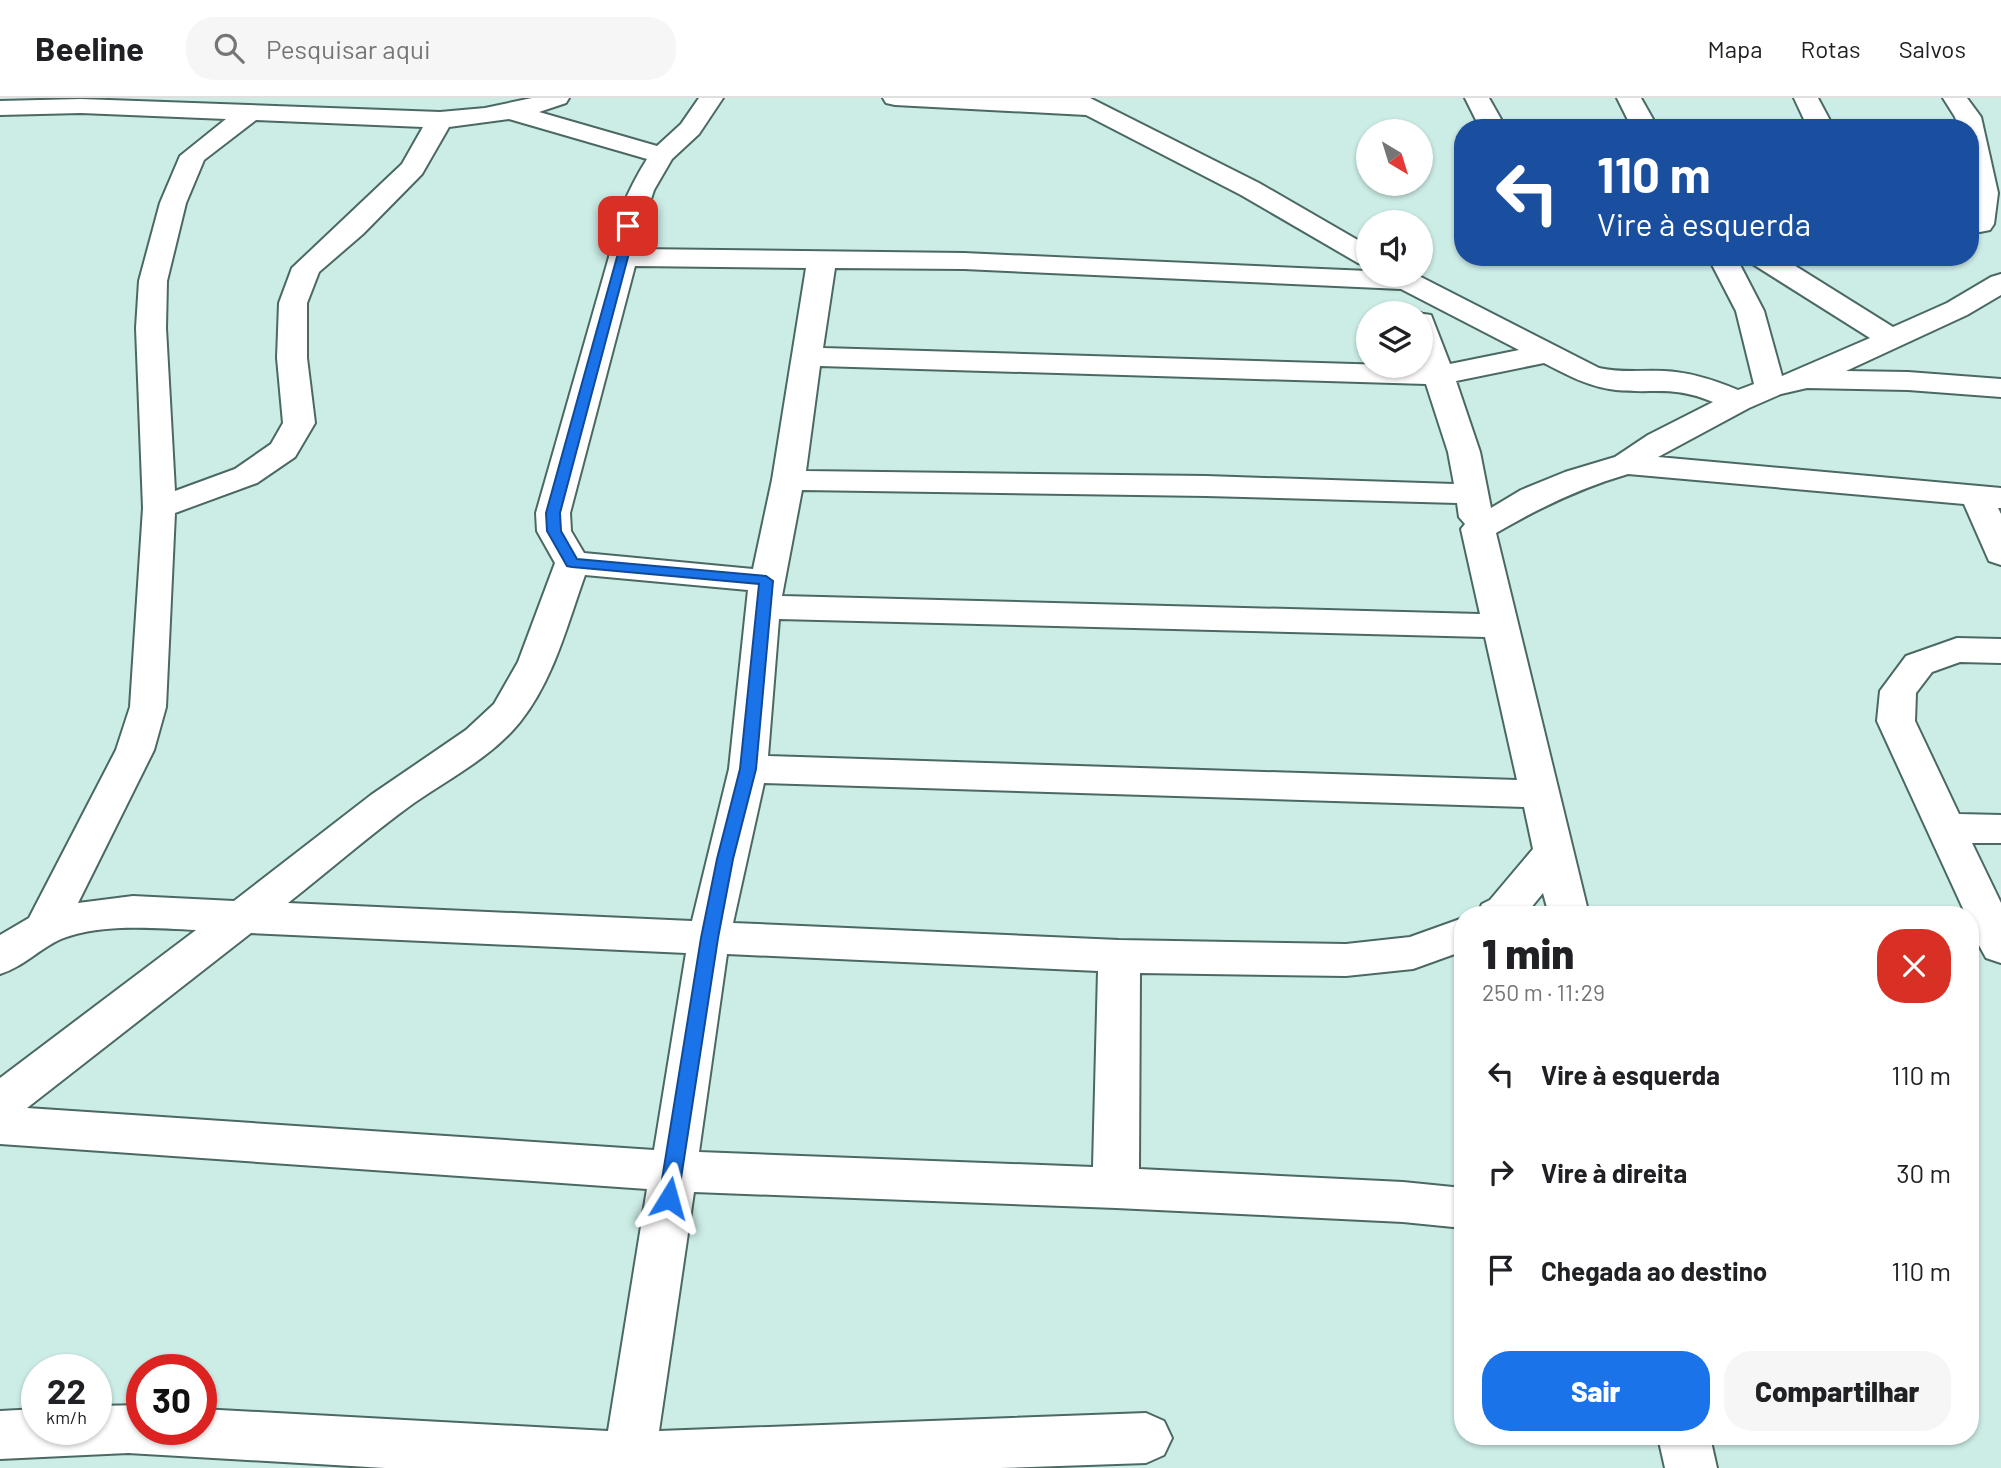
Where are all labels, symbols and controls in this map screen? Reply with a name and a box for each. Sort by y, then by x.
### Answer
search box [186,17,676,80]
text: Beeline [35,28,144,68]
icon: search [210,29,248,67]
text: Pesquisar aqui [266,33,431,64]
text: Mapa [1708,34,1763,63]
text: Rotas [1801,34,1861,63]
text: Salvos [1899,34,1966,63]
north arrow [1356,119,1433,196]
map controls [1356,119,1433,378]
text: 110 m [1597,144,1711,203]
icon: left [1482,147,1573,238]
pin [598,196,658,256]
text: Vire à esquerda [1597,204,1811,242]
icon: arrive [609,207,647,245]
button: sound [1356,210,1433,287]
button: layers [1356,301,1433,378]
text: 1 min [1482,927,1574,977]
button: close [1877,929,1951,1003]
text: 250 m · 11:29 [1482,978,1605,1006]
icon: left [1482,1055,1520,1093]
text: Vire à esquerda [1541,1059,1720,1090]
text: 110 m [1891,1059,1951,1090]
icon: right [1482,1153,1520,1191]
text: Vire à direita [1541,1157,1687,1188]
text: 30 m [1896,1157,1951,1188]
position arrow [632,1161,706,1235]
icon: arrive [1482,1251,1520,1289]
text: Chegada ao destino [1541,1255,1767,1286]
text: 110 m [1891,1255,1951,1286]
button: Sair [1482,1351,1710,1431]
button: Compartilhar [1724,1351,1951,1431]
speed limit sign: 30 [126,1354,217,1445]
text: 22 [47,1369,86,1411]
text: km/h [46,1406,87,1428]

